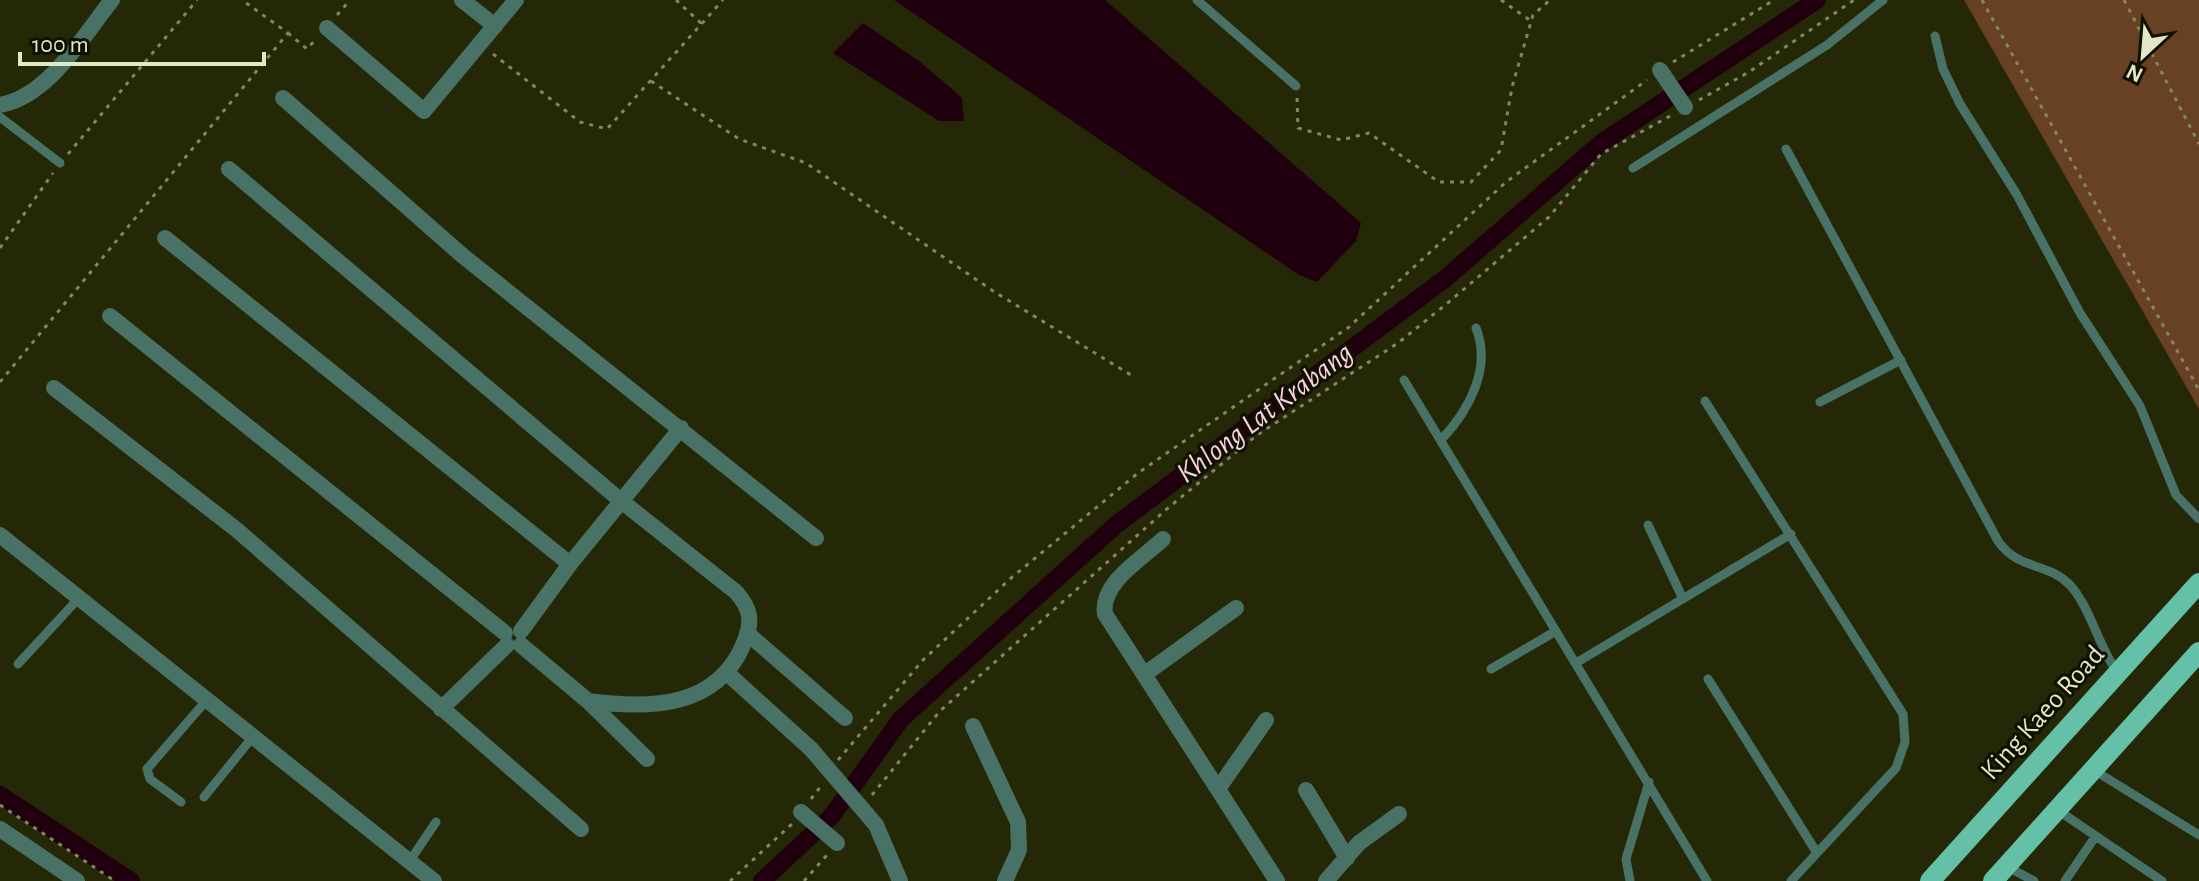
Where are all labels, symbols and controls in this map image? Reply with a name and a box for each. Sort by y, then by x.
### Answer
scale bar [20,16,264,66]
north arrow [2103,16,2183,96]
text: 100 m [32,33,89,57]
text: N [2123,60,2146,86]
water label: Khlong Lat Krabang [1171,337,1359,489]
street label: King Kaeo Road [1976,641,2110,785]

